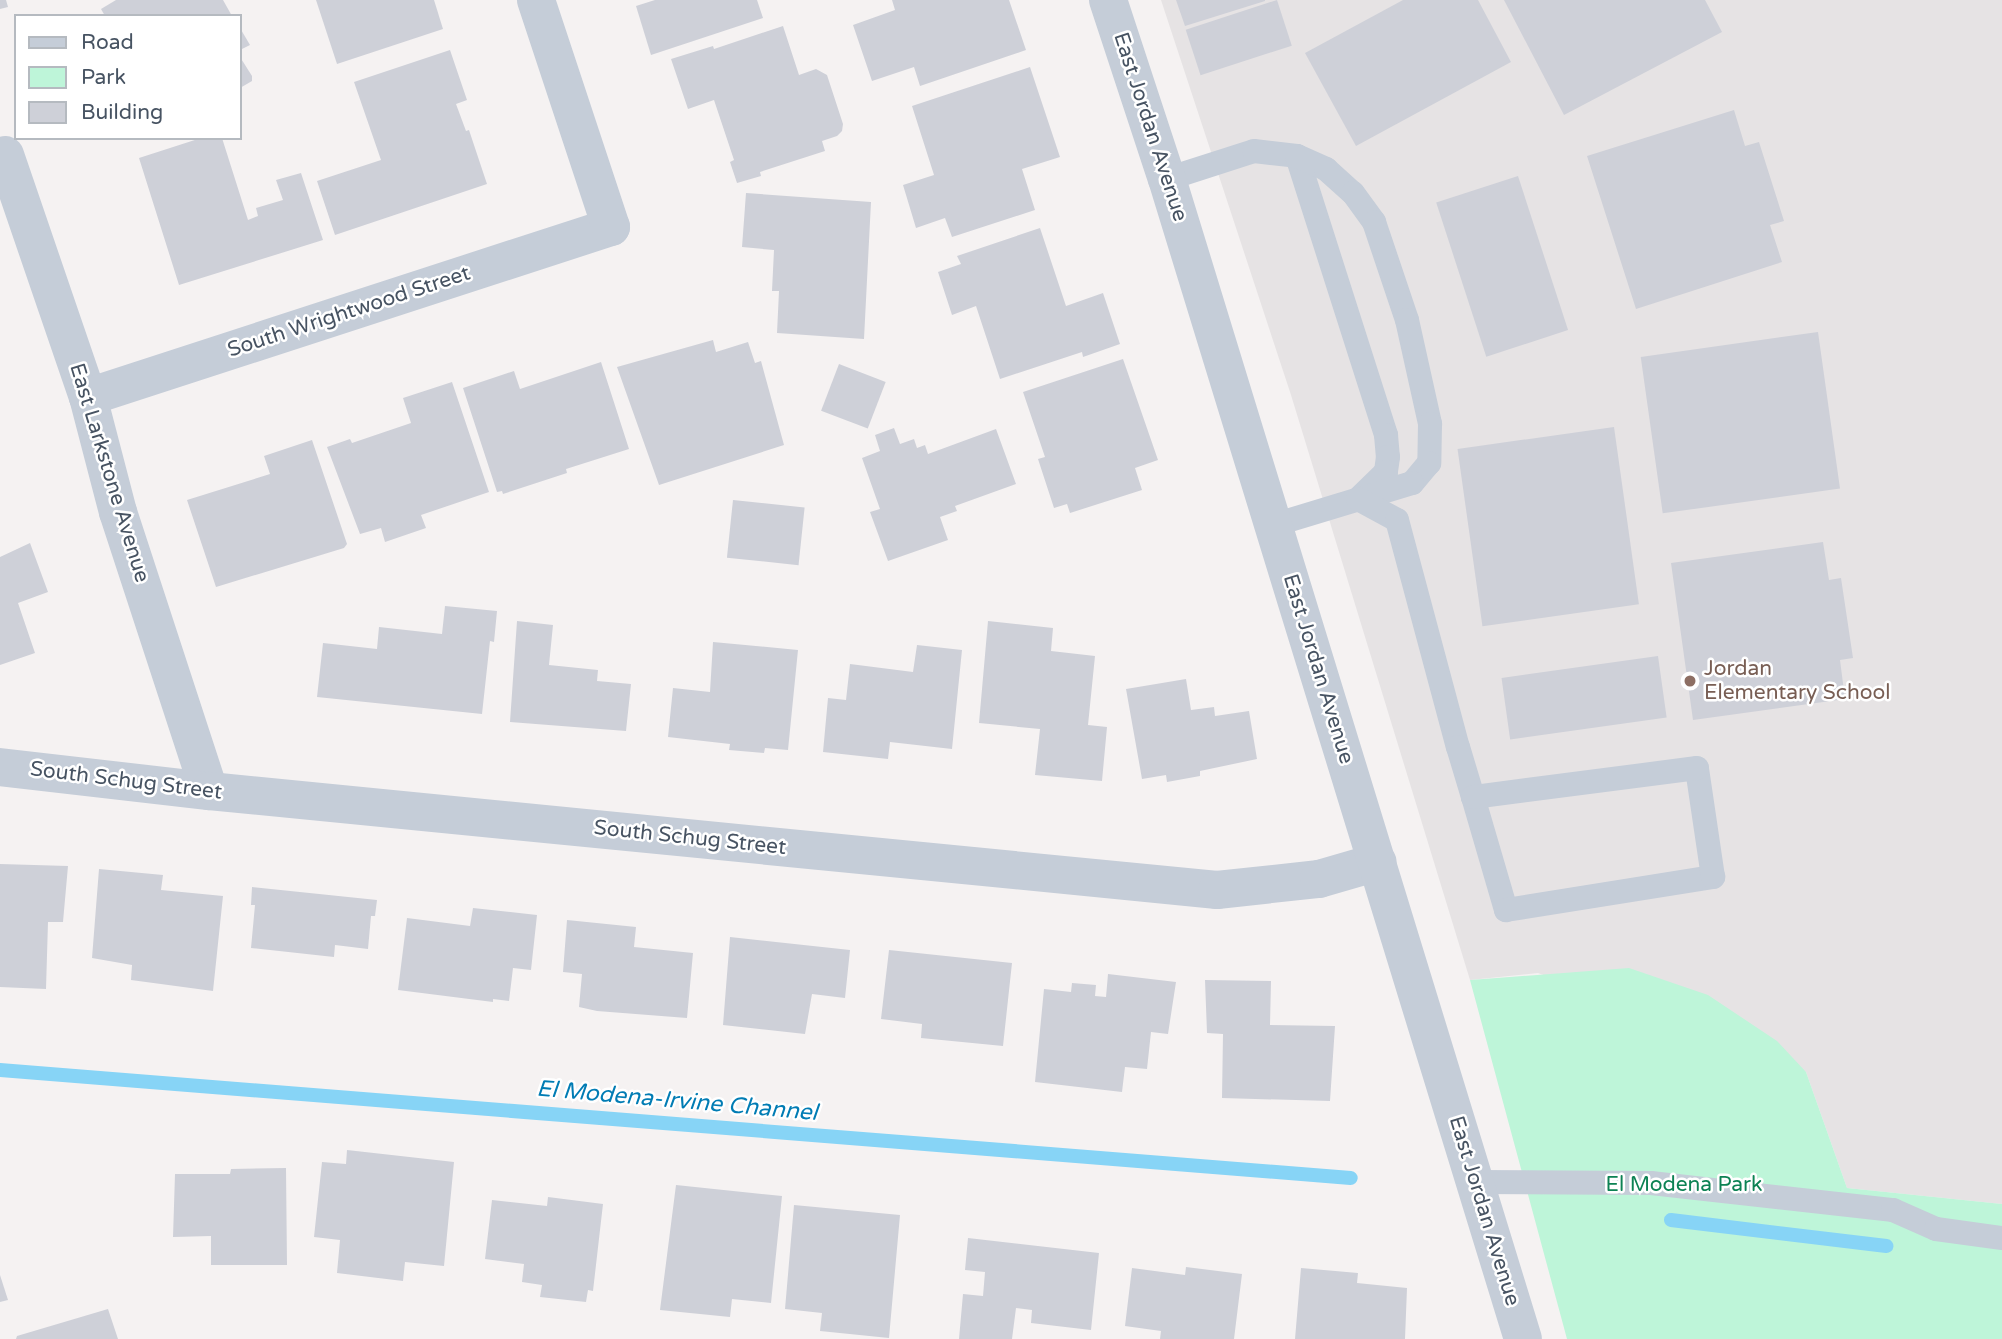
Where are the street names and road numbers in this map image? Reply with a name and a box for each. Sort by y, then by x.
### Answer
street label: East Jordan Avenue [1108,29,1192,225]
street label: South Wrightwood Street [224,261,474,363]
street label: East Larkstone Avenue [64,360,154,586]
street label: East Jordan Avenue [1277,571,1359,767]
street label: South Schug Street [29,757,223,805]
street label: South Schug Street [593,815,787,861]
street label: East Jordan Avenue [1443,1113,1525,1309]

